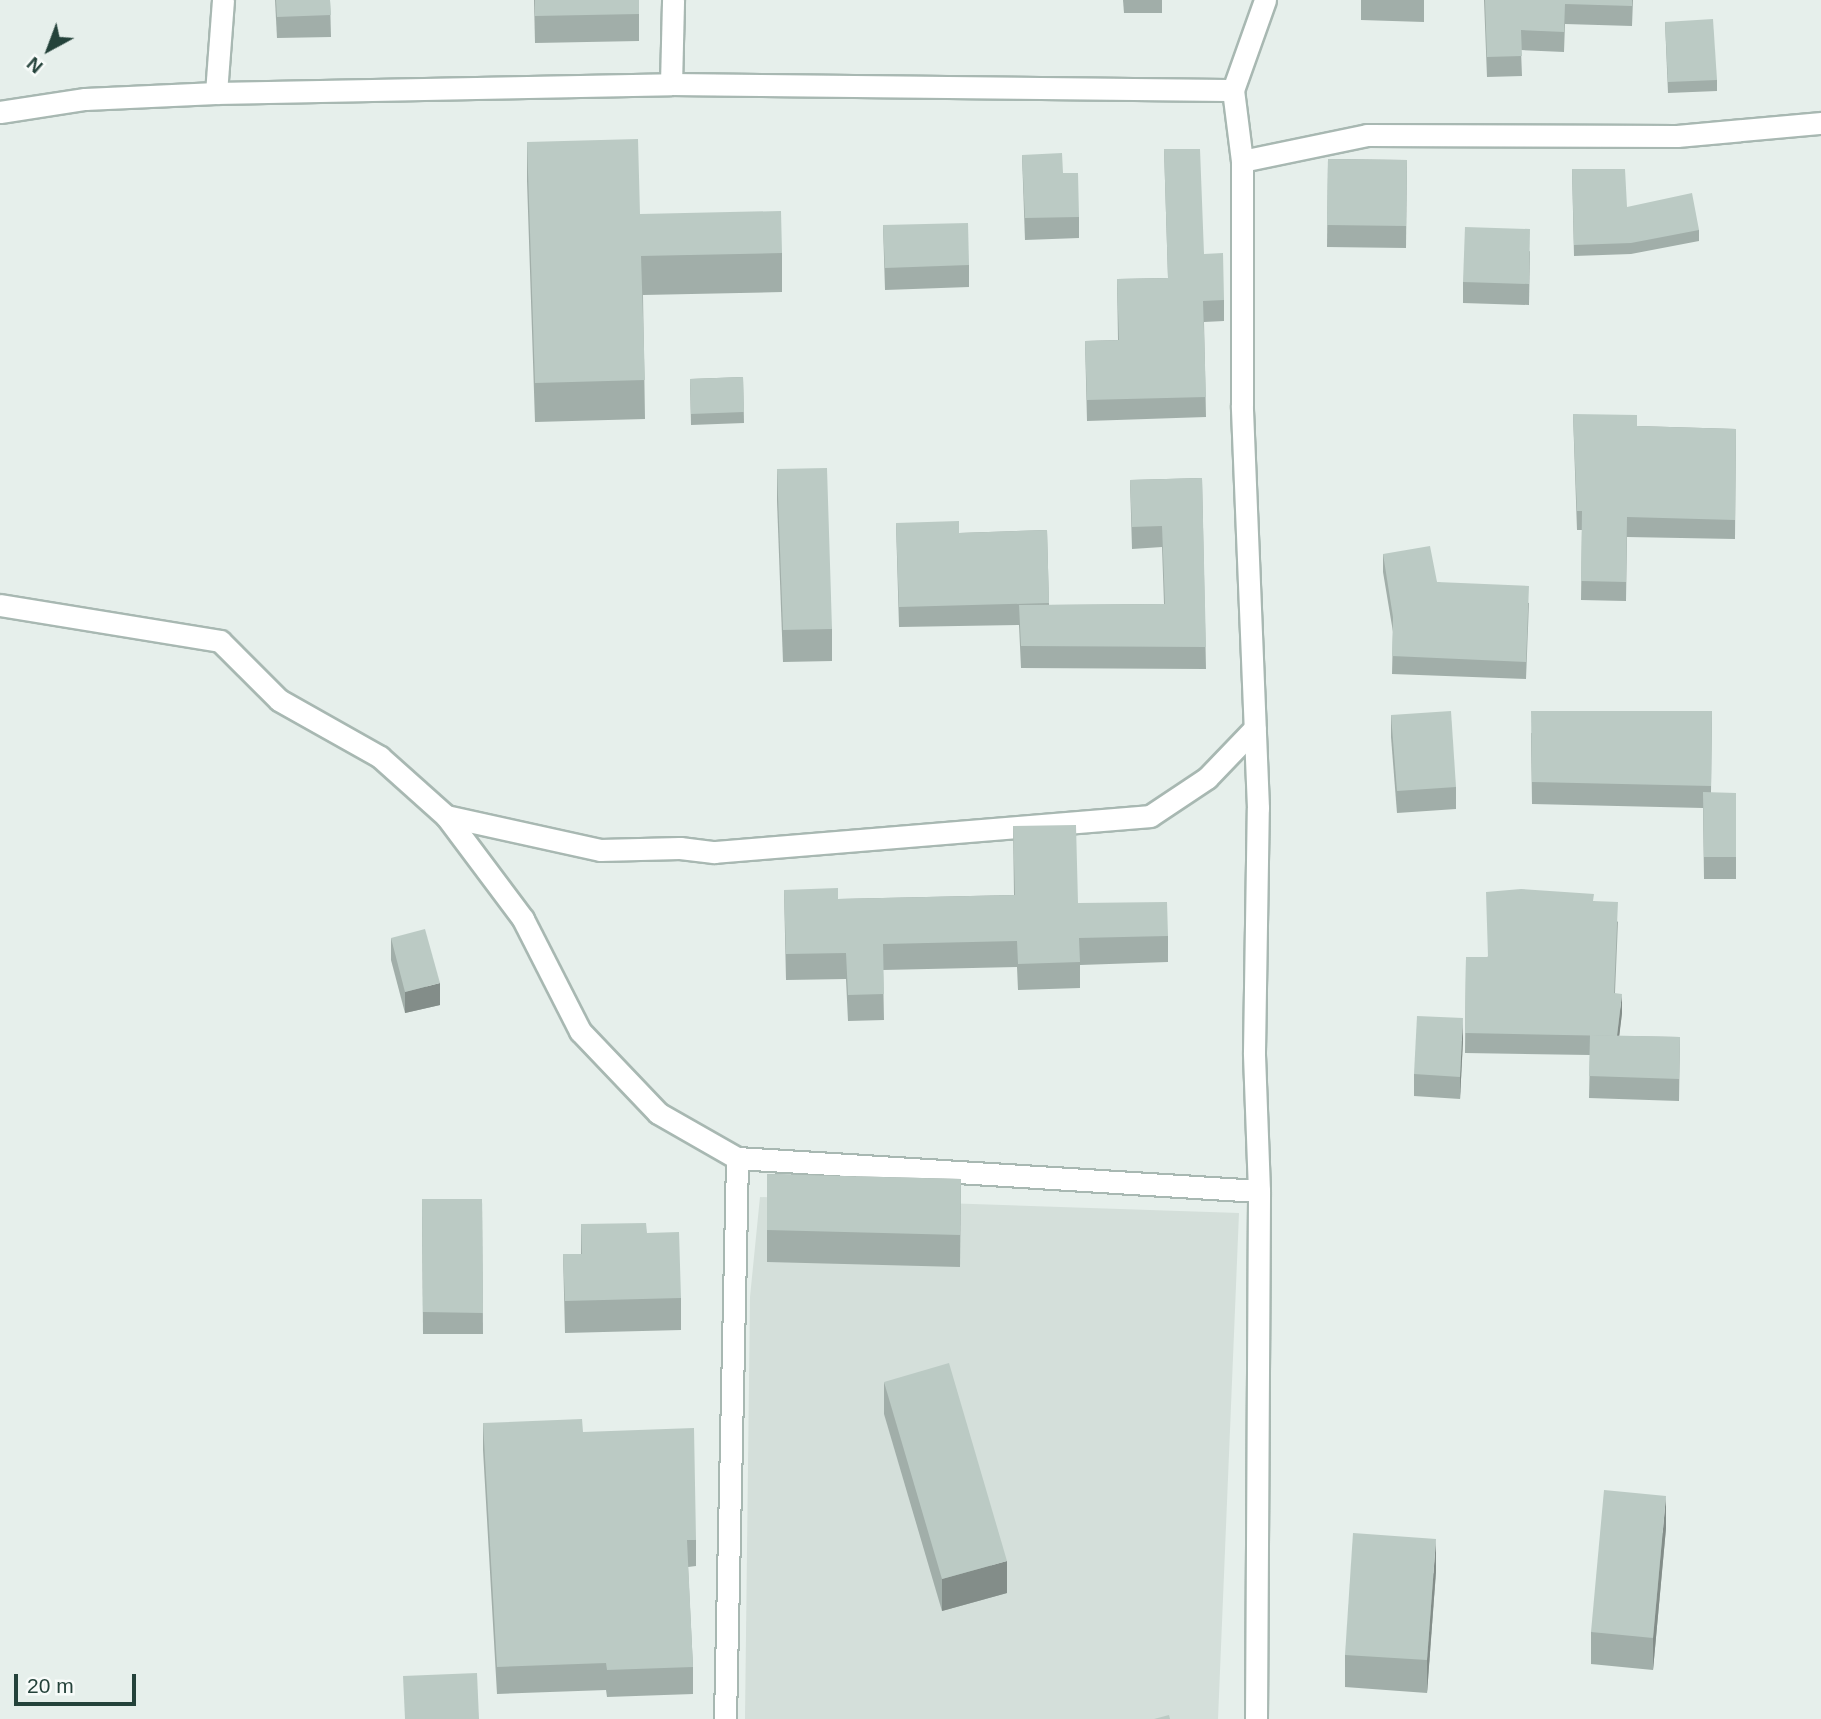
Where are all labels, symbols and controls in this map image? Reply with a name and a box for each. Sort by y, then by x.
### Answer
north arrow [14,14,84,84]
text: N [23,53,47,78]
scale bar [18,1660,140,1704]
text: 20 m [27,1674,74,1697]

